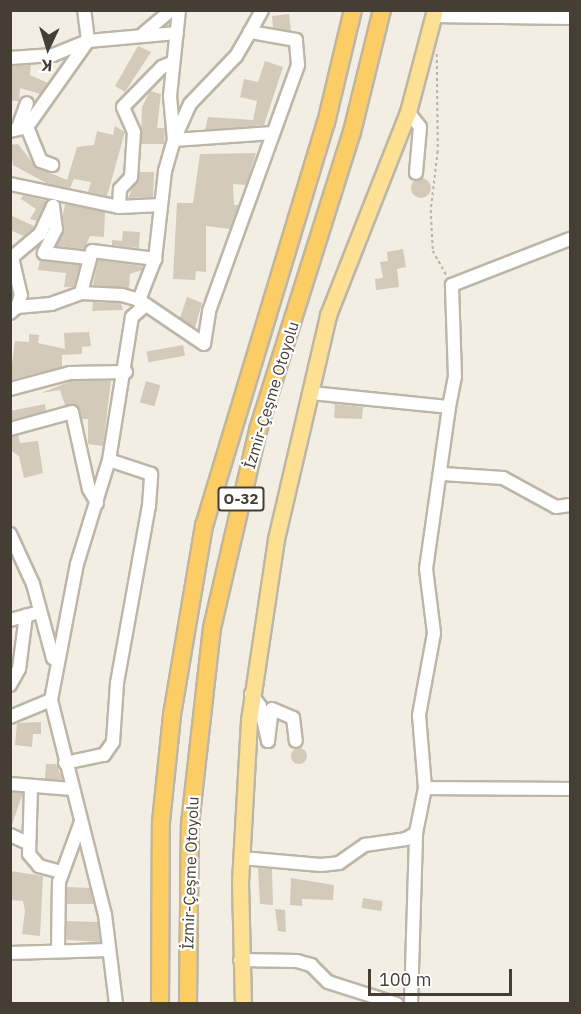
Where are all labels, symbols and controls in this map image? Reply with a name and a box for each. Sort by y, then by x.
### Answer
north arrow [18,18,78,78]
text: K [40,56,53,76]
street label: İzmir-Çeşme Otoyolu [239,319,303,471]
road number: O-32 [217,487,265,511]
street label: İzmir-Çeşme Otoyolu [178,796,202,950]
scale bar [371,957,515,995]
text: 100 m [379,968,431,991]

